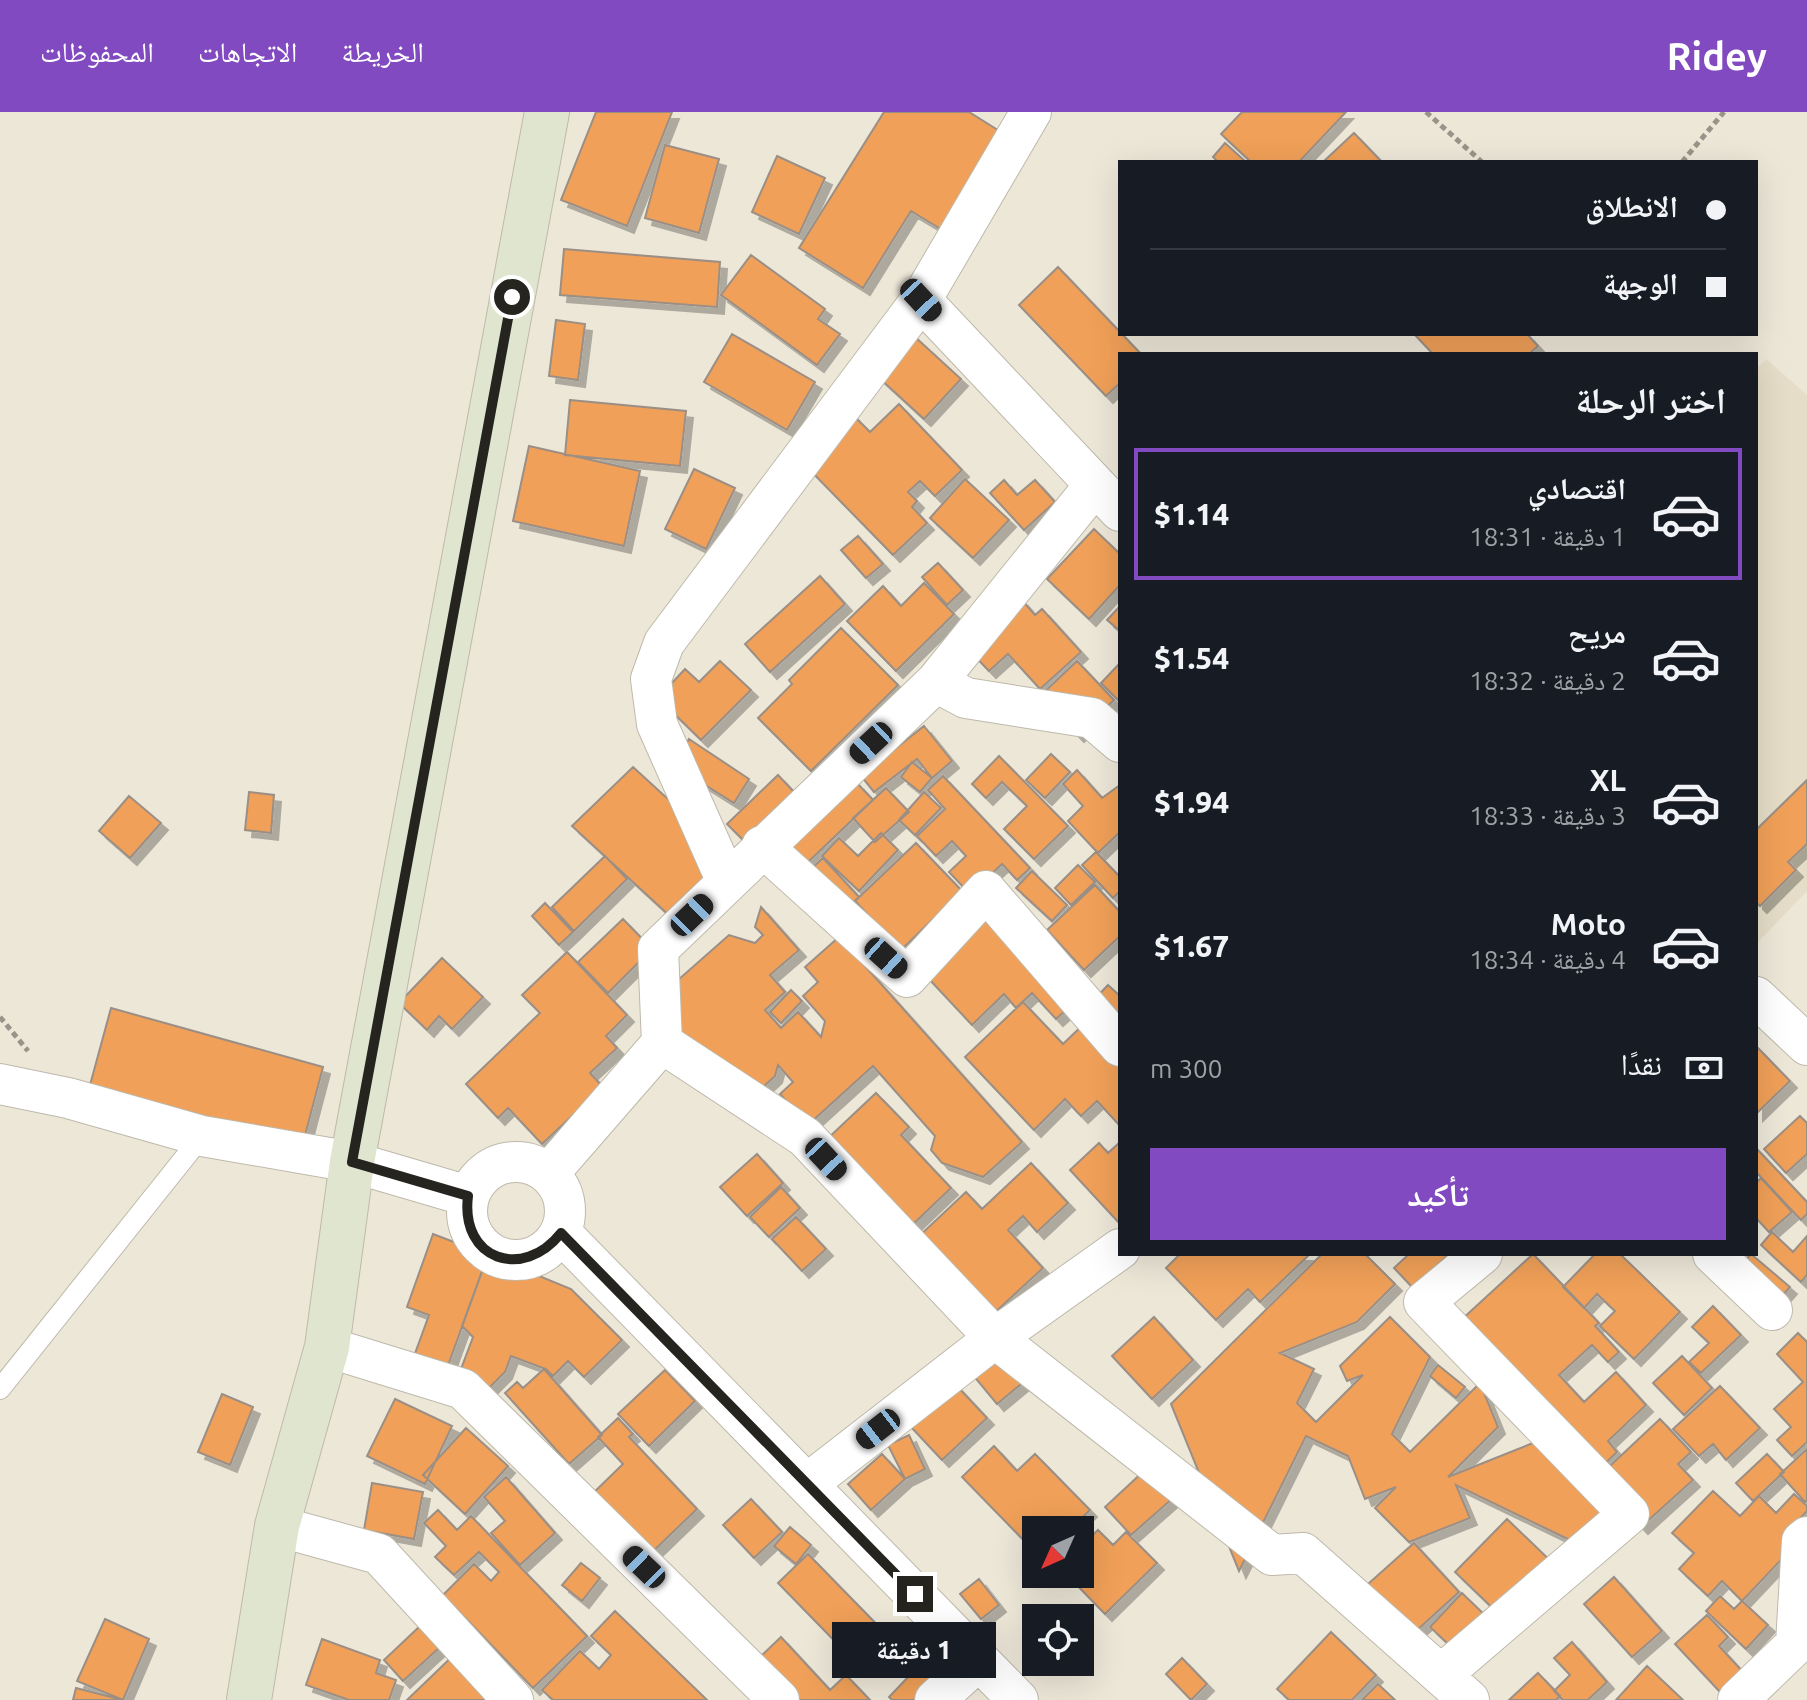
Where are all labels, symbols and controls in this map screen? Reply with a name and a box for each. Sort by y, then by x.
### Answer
text: Ridey [1667,35,1767,77]
text: المحفوظات [40,36,154,67]
text: الاتجاهات [198,36,297,67]
text: الخريطة [341,36,424,67]
text: الانطلاق [1585,189,1678,223]
text: الوجهة [1603,266,1678,300]
car [896,274,946,326]
route start [494,279,530,315]
text: اختر الرحلة [1575,379,1726,420]
text: اقتصادي [1528,471,1626,505]
icon: car [1650,478,1722,550]
text: $1.14 [1154,497,1229,531]
text: 1 دقيقة · 18:31 [1469,522,1626,551]
text: مريح [1568,615,1626,649]
icon: car [1650,622,1722,694]
text: $1.54 [1154,641,1229,675]
text: 2 دقيقة · 18:32 [1469,666,1626,695]
car [845,718,897,768]
text: XL [1590,763,1626,797]
icon: car [1650,766,1722,838]
text: $1.94 [1154,785,1229,819]
text: 3 دقيقة · 18:33 [1469,801,1626,830]
car [666,890,718,940]
text: Moto [1551,907,1626,941]
icon: car [1650,910,1722,982]
text: $1.67 [1154,929,1229,963]
car [860,933,912,983]
text: 4 دقيقة · 18:34 [1469,945,1626,974]
icon: cash [1682,1046,1726,1090]
text: نقدًا [1621,1047,1662,1081]
text: 300 m [1150,1054,1222,1083]
car [801,1133,851,1185]
button: تأكيد [1150,1148,1726,1240]
car [852,1405,904,1453]
north arrow [1022,1516,1094,1588]
map controls [1022,1516,1094,1676]
car [618,1542,670,1592]
route end [897,1576,933,1612]
button: locate [1022,1604,1094,1676]
callout: 1 دقيقة [833,1622,997,1678]
text: 1 دقيقة [876,1635,952,1664]

